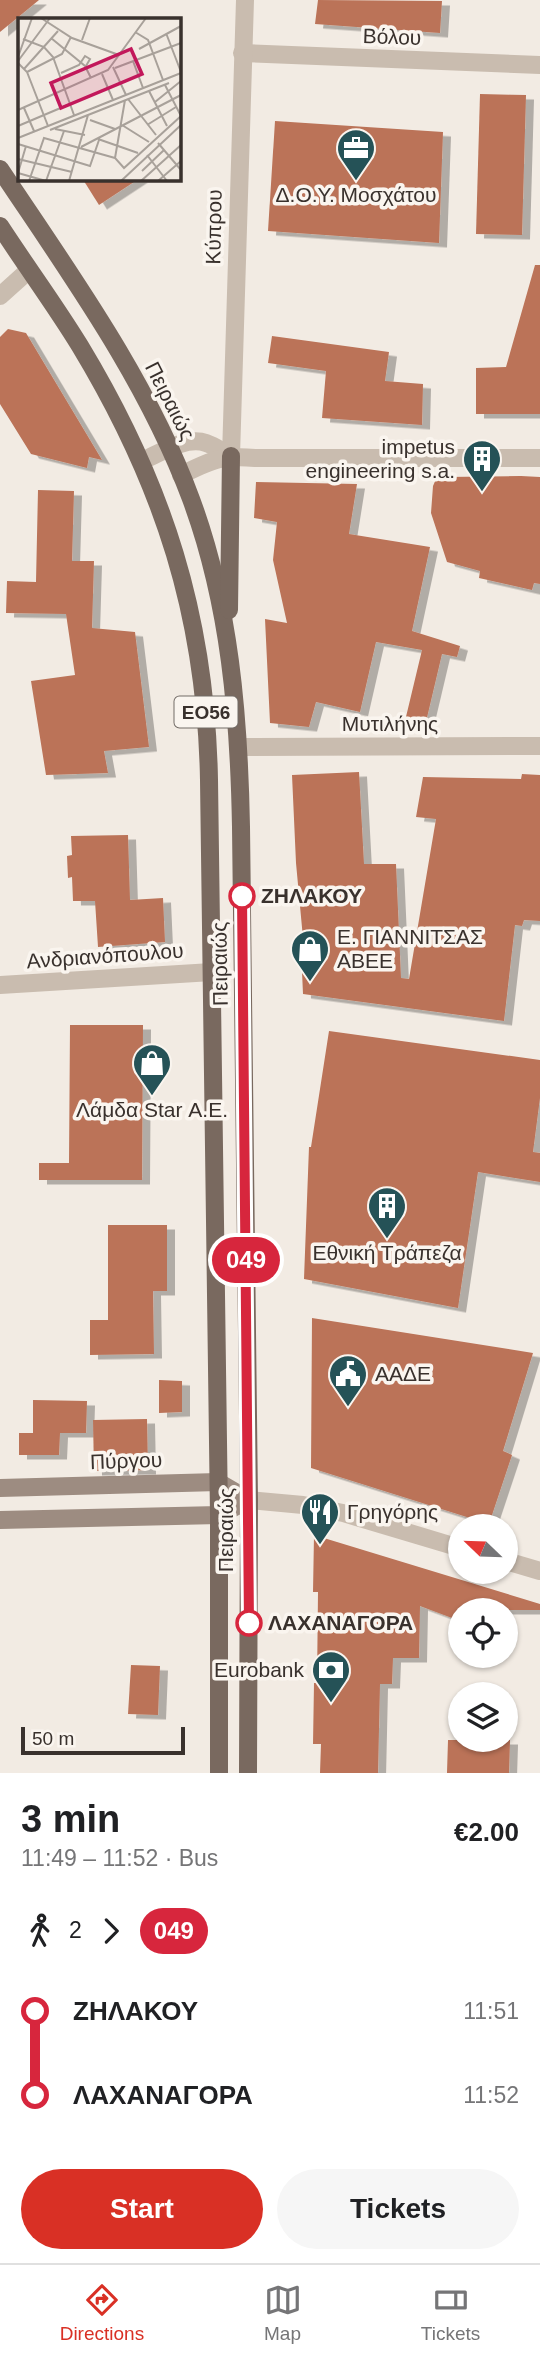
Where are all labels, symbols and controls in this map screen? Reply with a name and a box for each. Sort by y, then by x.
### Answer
inset map [18,18,180,180]
street label: Βόλου [362,24,422,49]
office icon: Δ.Ο.Υ. Μοσχάτου [335,127,377,182]
place label: Δ.Ο.Υ. Μοσχάτου [276,183,436,206]
street label: Κύπρου [201,189,226,265]
street label: Πειραιώς [141,358,200,444]
place label: impetus engineering s.a. [306,435,455,482]
building icon: impetus engineering s.a. [461,438,503,493]
road number: ΕΟ56 [174,696,238,727]
street label: Μυτιλήνης [342,712,438,735]
marker: ΖΗΛΑΚΟΥ [229,883,255,909]
place label: ΖΗΛΑΚΟΥ [261,884,362,907]
street label: Πειραιώς [207,922,232,1006]
place label: Ε. ΓΙΑΝΝΙΤΣΑΣ ΑΒΕΕ [337,925,483,972]
shop icon: Ε. ΓΙΑΝΝΙΤΣΑΣ ΑΒΕΕ [289,928,331,983]
street label: Ανδριανόπουλου [26,939,184,972]
shop icon: Λάμδα Star Α.Ε. [131,1042,173,1097]
place label: Λάμδα Star Α.Ε. [76,1098,228,1121]
building icon: Εθνική Τράπεζα [366,1185,408,1240]
line badge: 049 [206,1237,286,1283]
place label: Εθνική Τράπεζα [312,1241,462,1264]
text: 049 [226,1246,266,1273]
public building icon: ΑΑΔΕ [327,1353,369,1408]
place label: ΑΑΔΕ [375,1362,431,1385]
street label: Πύργου [89,1448,162,1473]
street label: Πειραιώς [214,1488,237,1572]
restaurant icon: Γρηγόρης [299,1491,341,1546]
place label: Γρηγόρης [347,1500,438,1523]
north arrow [448,1514,518,1584]
map controls [448,1514,518,1752]
button: locate [448,1598,518,1668]
marker: ΛΑΧΑΝΑΓΟΡΑ [236,1610,262,1636]
place label: ΛΑΧΑΝΑΓΟΡΑ [268,1611,413,1634]
bank icon: Eurobank [310,1649,352,1704]
place label: Eurobank [214,1658,304,1681]
button: layers [448,1682,518,1752]
scale bar [21,1724,186,1756]
text: 50 m [32,1728,74,1749]
text: 3 min [21,1798,120,1840]
text: €2.00 [454,1817,519,1847]
text: 11:49 – 11:52 · Bus [21,1845,218,1871]
icon: walk [21,1912,59,1950]
icon: forward [92,1912,130,1950]
text: 2 [69,1917,82,1943]
text: 049 [154,1917,194,1944]
text: ΖΗΛΑΚΟΥ [73,1996,198,2026]
text: 11:51 [463,1998,519,2024]
text: ΛΑΧΑΝΑΓΟΡΑ [73,2080,253,2110]
text: 11:52 [463,2082,519,2108]
button: Start [21,2169,263,2249]
button: Tickets [277,2169,519,2249]
tab: Directions [60,2281,144,2345]
tab: Map [264,2281,302,2345]
tab: Tickets [421,2281,480,2345]

